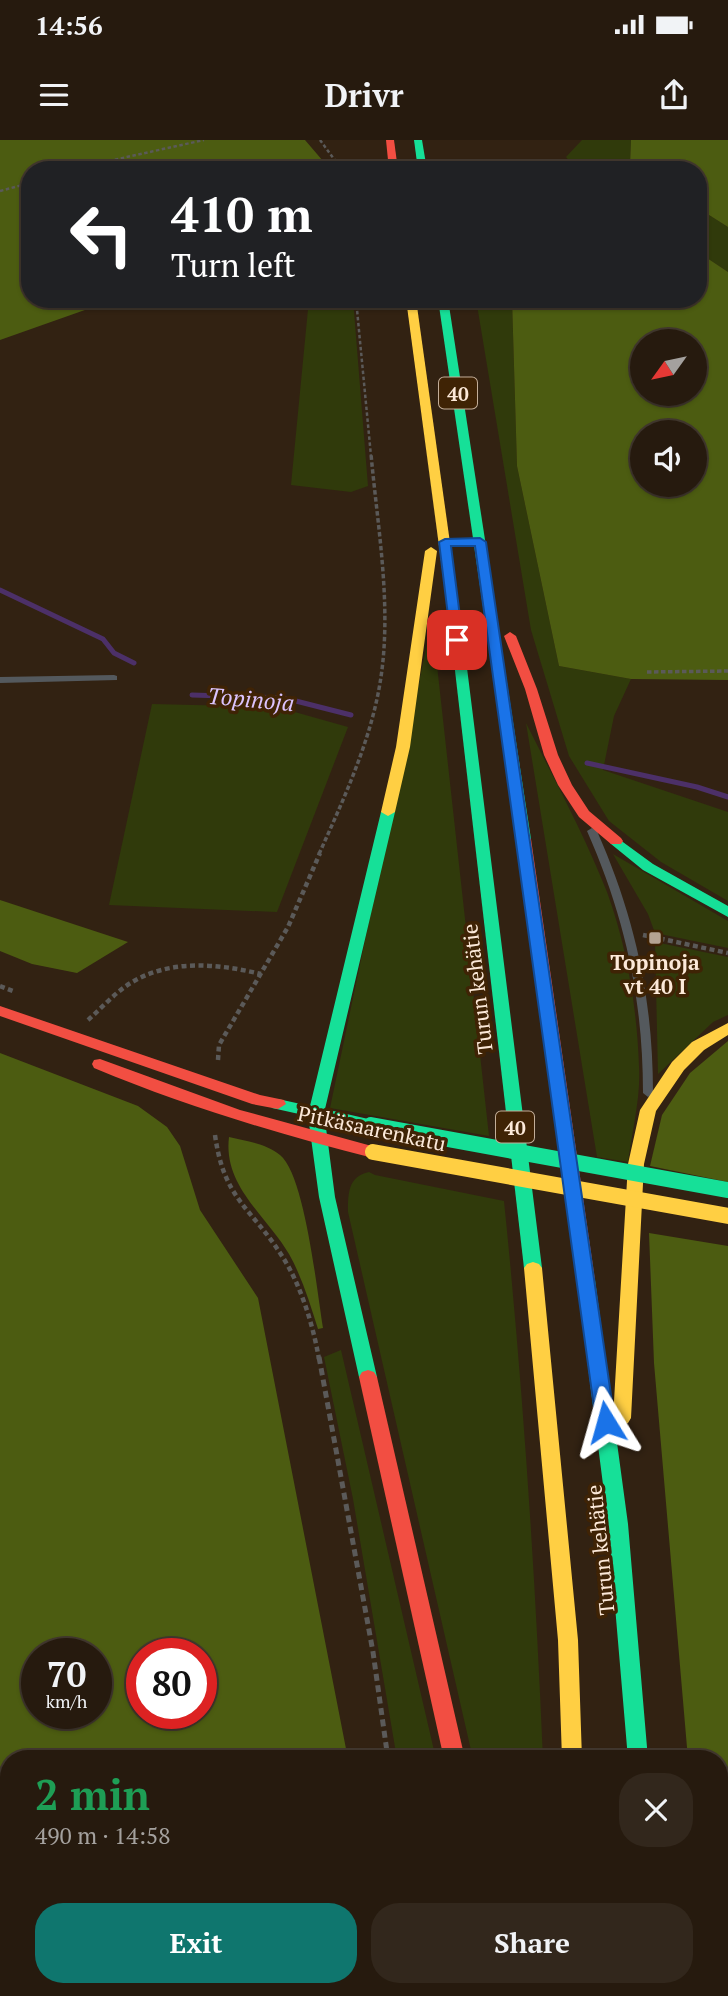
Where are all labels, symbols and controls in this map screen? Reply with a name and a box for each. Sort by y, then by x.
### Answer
text: 14:56 [35,8,103,42]
text: Drivr [324,74,404,116]
icon: menu [35,76,73,114]
icon: share [655,76,693,114]
text: 410 m [171,181,313,246]
icon: left [56,189,147,280]
text: Turn left [171,244,295,286]
north arrow [630,329,707,406]
map controls [630,329,707,497]
road number: 40 [439,378,477,408]
button: sound [630,420,707,497]
pin [427,610,487,670]
icon: arrive [438,621,476,659]
water label: Topinoja [206,680,296,718]
street label: Turun kehätie [455,922,499,1056]
marker: Topinoja vt 40 I [647,930,663,946]
place label: Topinoja vt 40 I [610,948,700,1000]
street label: Pitkäsaarenkatu [295,1099,449,1157]
road number: 40 [496,1112,534,1142]
position arrow [569,1385,643,1459]
street label: Turun kehätie [579,1483,621,1617]
speed limit sign: 80 [126,1638,217,1729]
text: 70 [47,1651,86,1697]
text: km/h [46,1689,87,1713]
text: 2 min [35,1766,150,1822]
button: close [619,1773,693,1847]
text: 490 m · 14:58 [35,1820,170,1851]
button: Exit [35,1903,357,1983]
button: Share [371,1903,693,1983]

